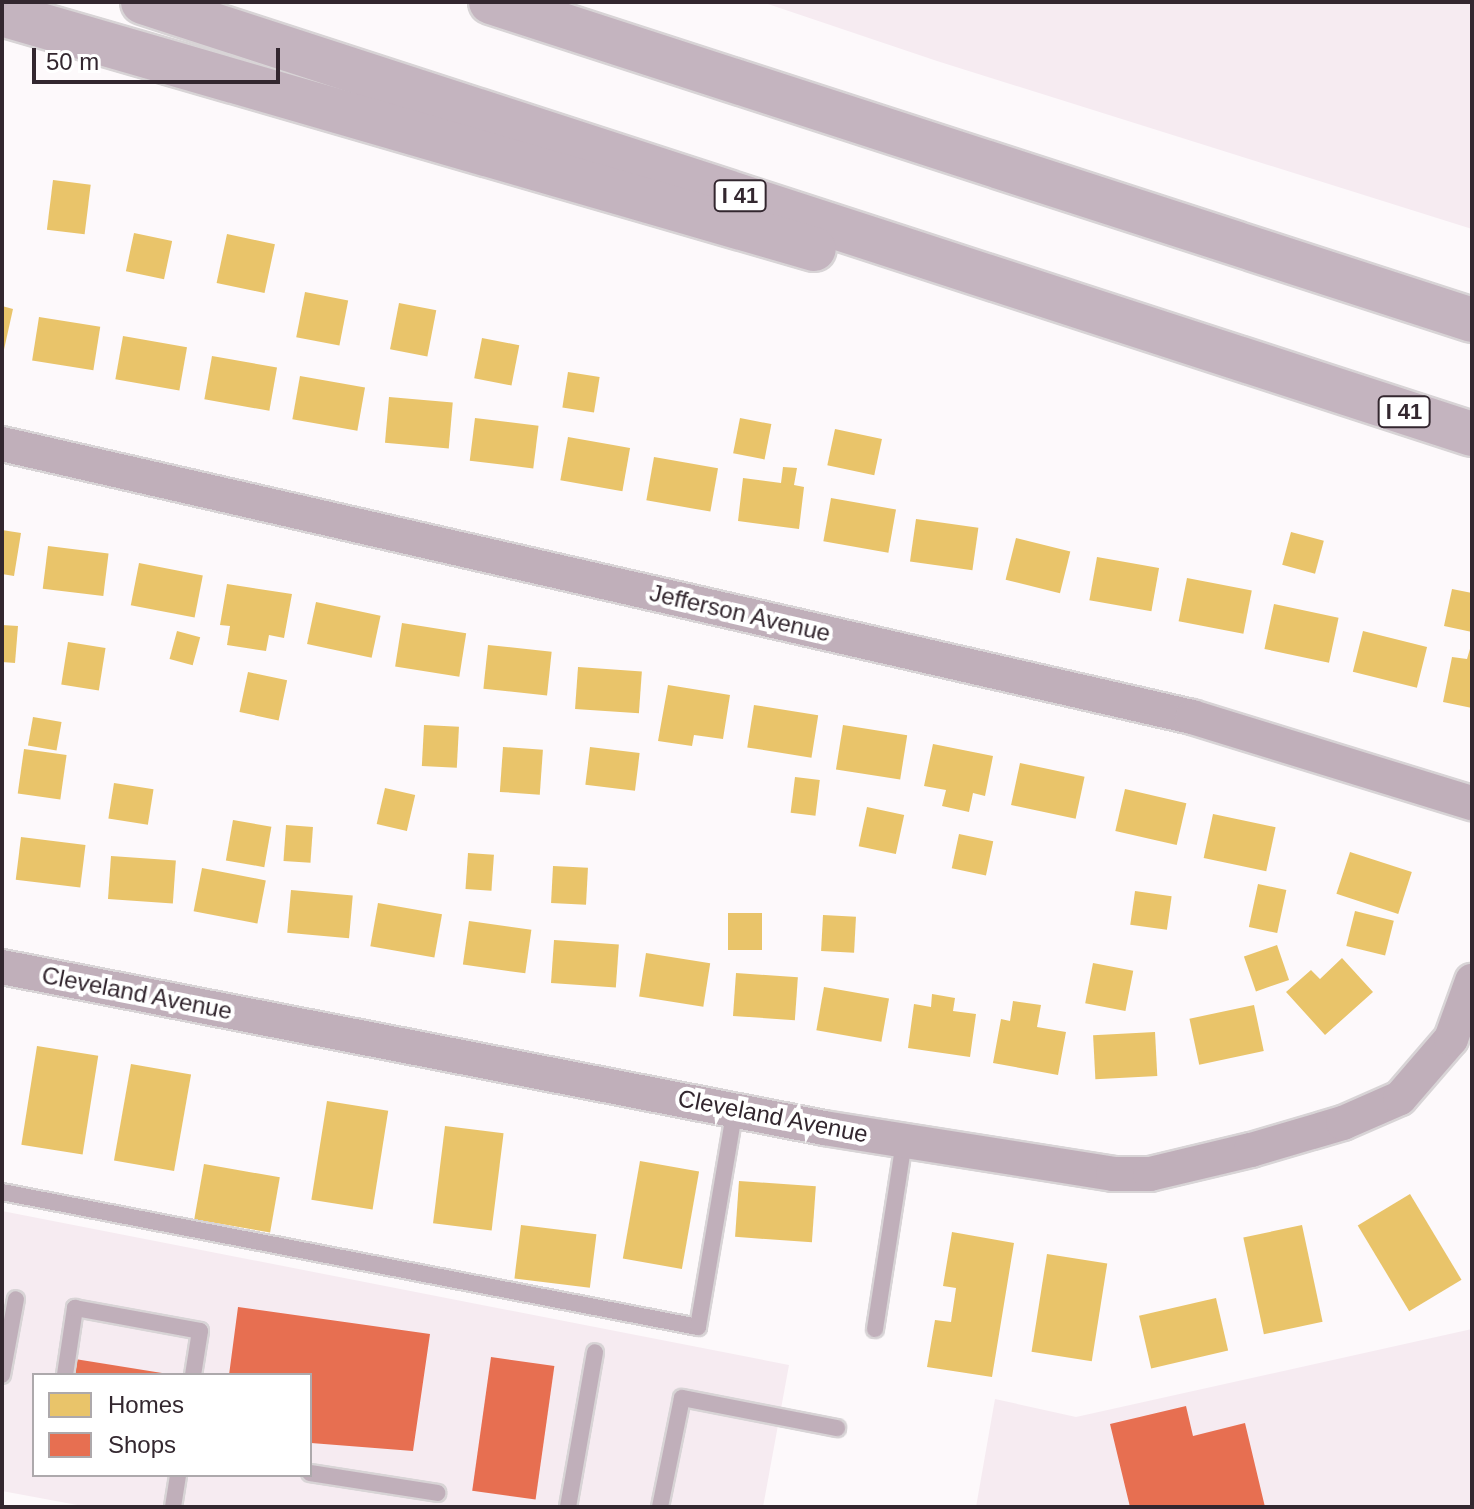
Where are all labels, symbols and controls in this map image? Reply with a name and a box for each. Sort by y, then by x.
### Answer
scale bar [36,32,284,82]
text: 50 m [46,48,99,75]
road number: I 41 [712,178,768,214]
road number: I 41 [1376,394,1432,430]
street label: Jefferson Avenue [646,578,834,648]
street label: Cleveland Avenue [39,960,235,1026]
street label: Cleveland Avenue [675,1083,871,1149]
legend [32,1373,312,1477]
text: Homes [108,1391,184,1418]
text: Shops [108,1431,176,1458]

